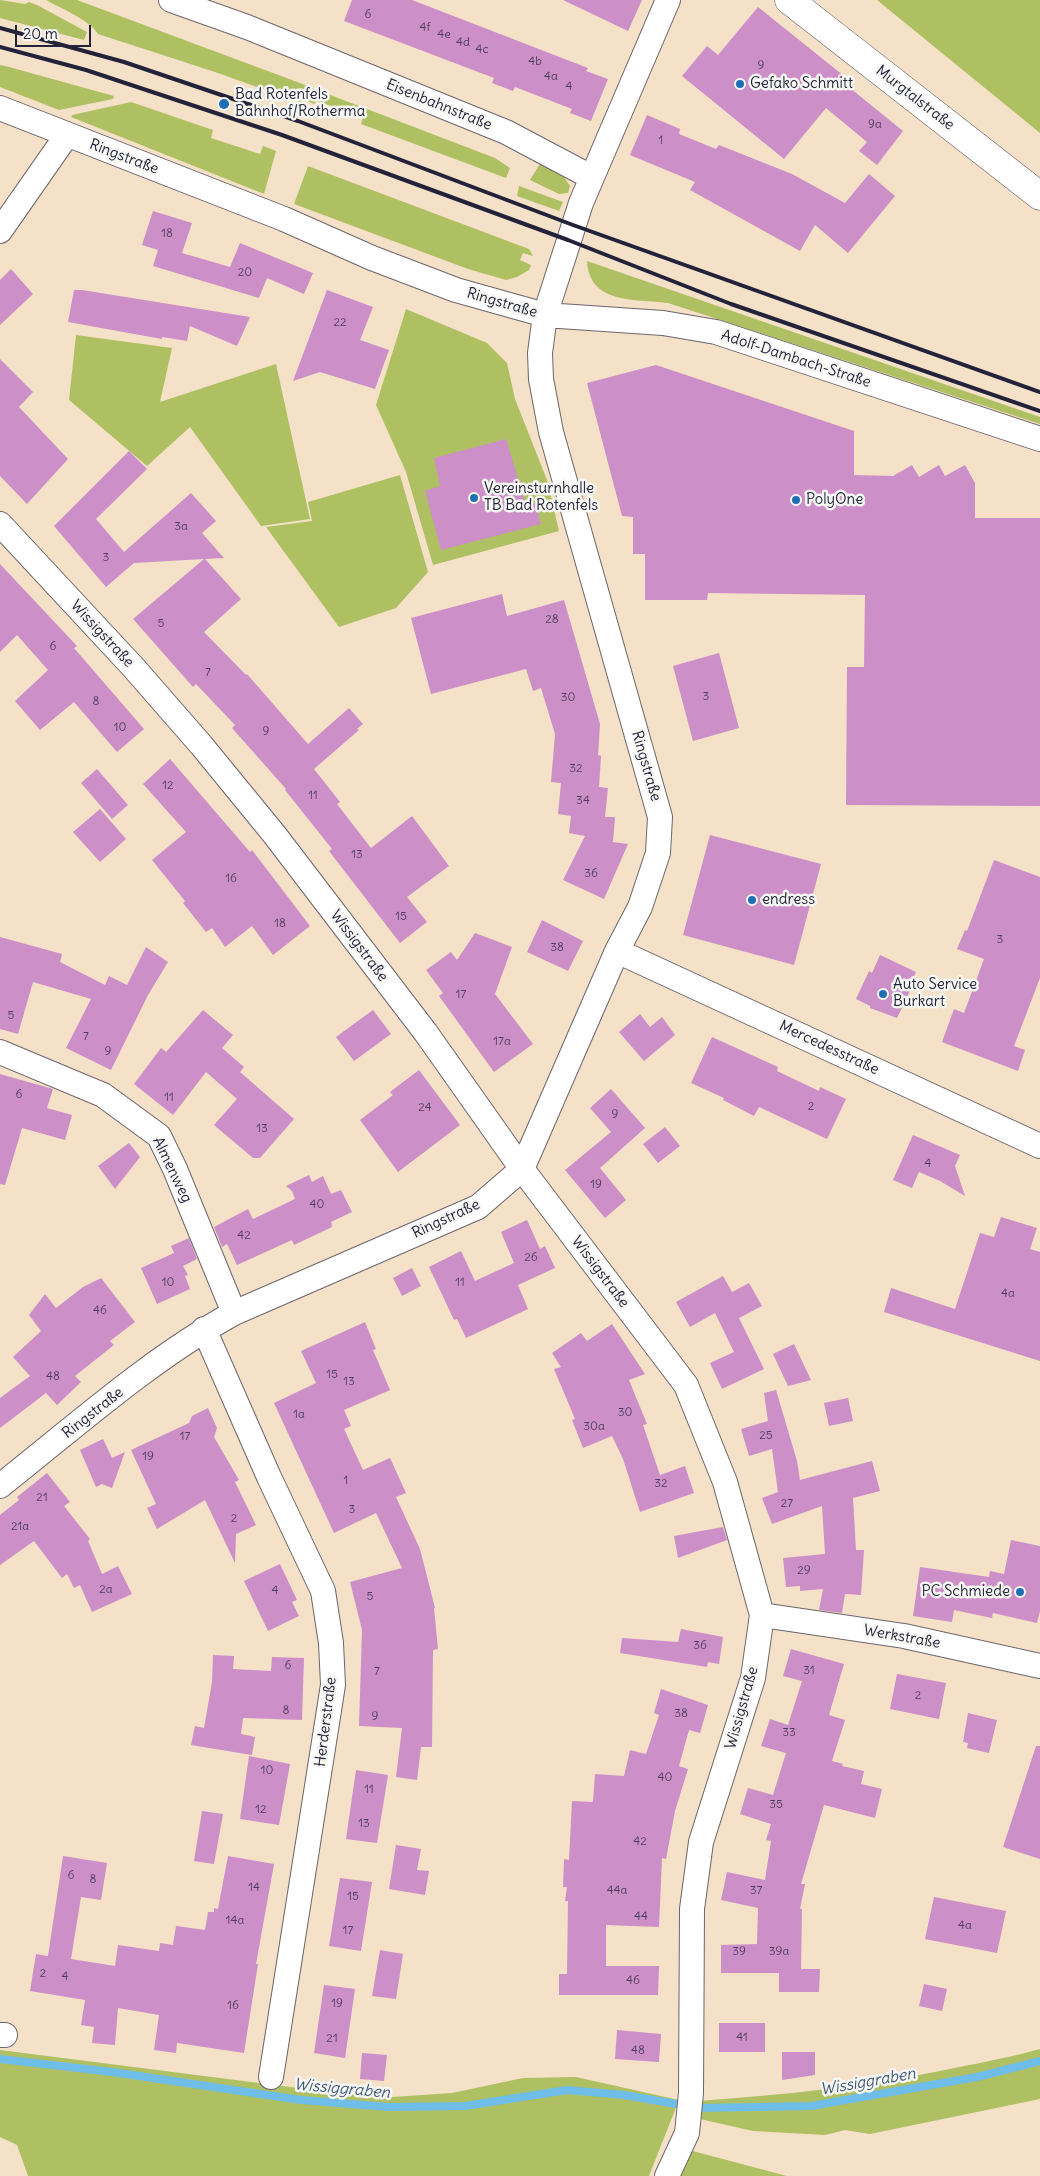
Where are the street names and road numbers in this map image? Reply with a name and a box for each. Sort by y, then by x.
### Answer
street label: Murgtalstraße [872,62,958,134]
street label: Eisenbahnstraße [383,76,495,134]
street label: Ringstraße [87,136,161,178]
street label: Ringstraße [465,284,539,322]
street label: Adolf-Dambach-Straße [719,326,873,392]
street label: Wissigstraße [66,597,138,671]
street label: Ringstraße [627,729,665,803]
street label: Wissigstraße [326,907,392,985]
street label: Mercedesstraße [776,1017,882,1079]
street label: Almenweg [148,1134,196,1206]
street label: Ringstraße [409,1196,483,1242]
street label: Wissigstraße [567,1233,633,1311]
street label: Ringstraße [59,1384,127,1442]
street label: Werkstraße [862,1621,942,1653]
street label: Wissigstraße [722,1665,762,1751]
street label: Herderstraße [312,1676,340,1768]

